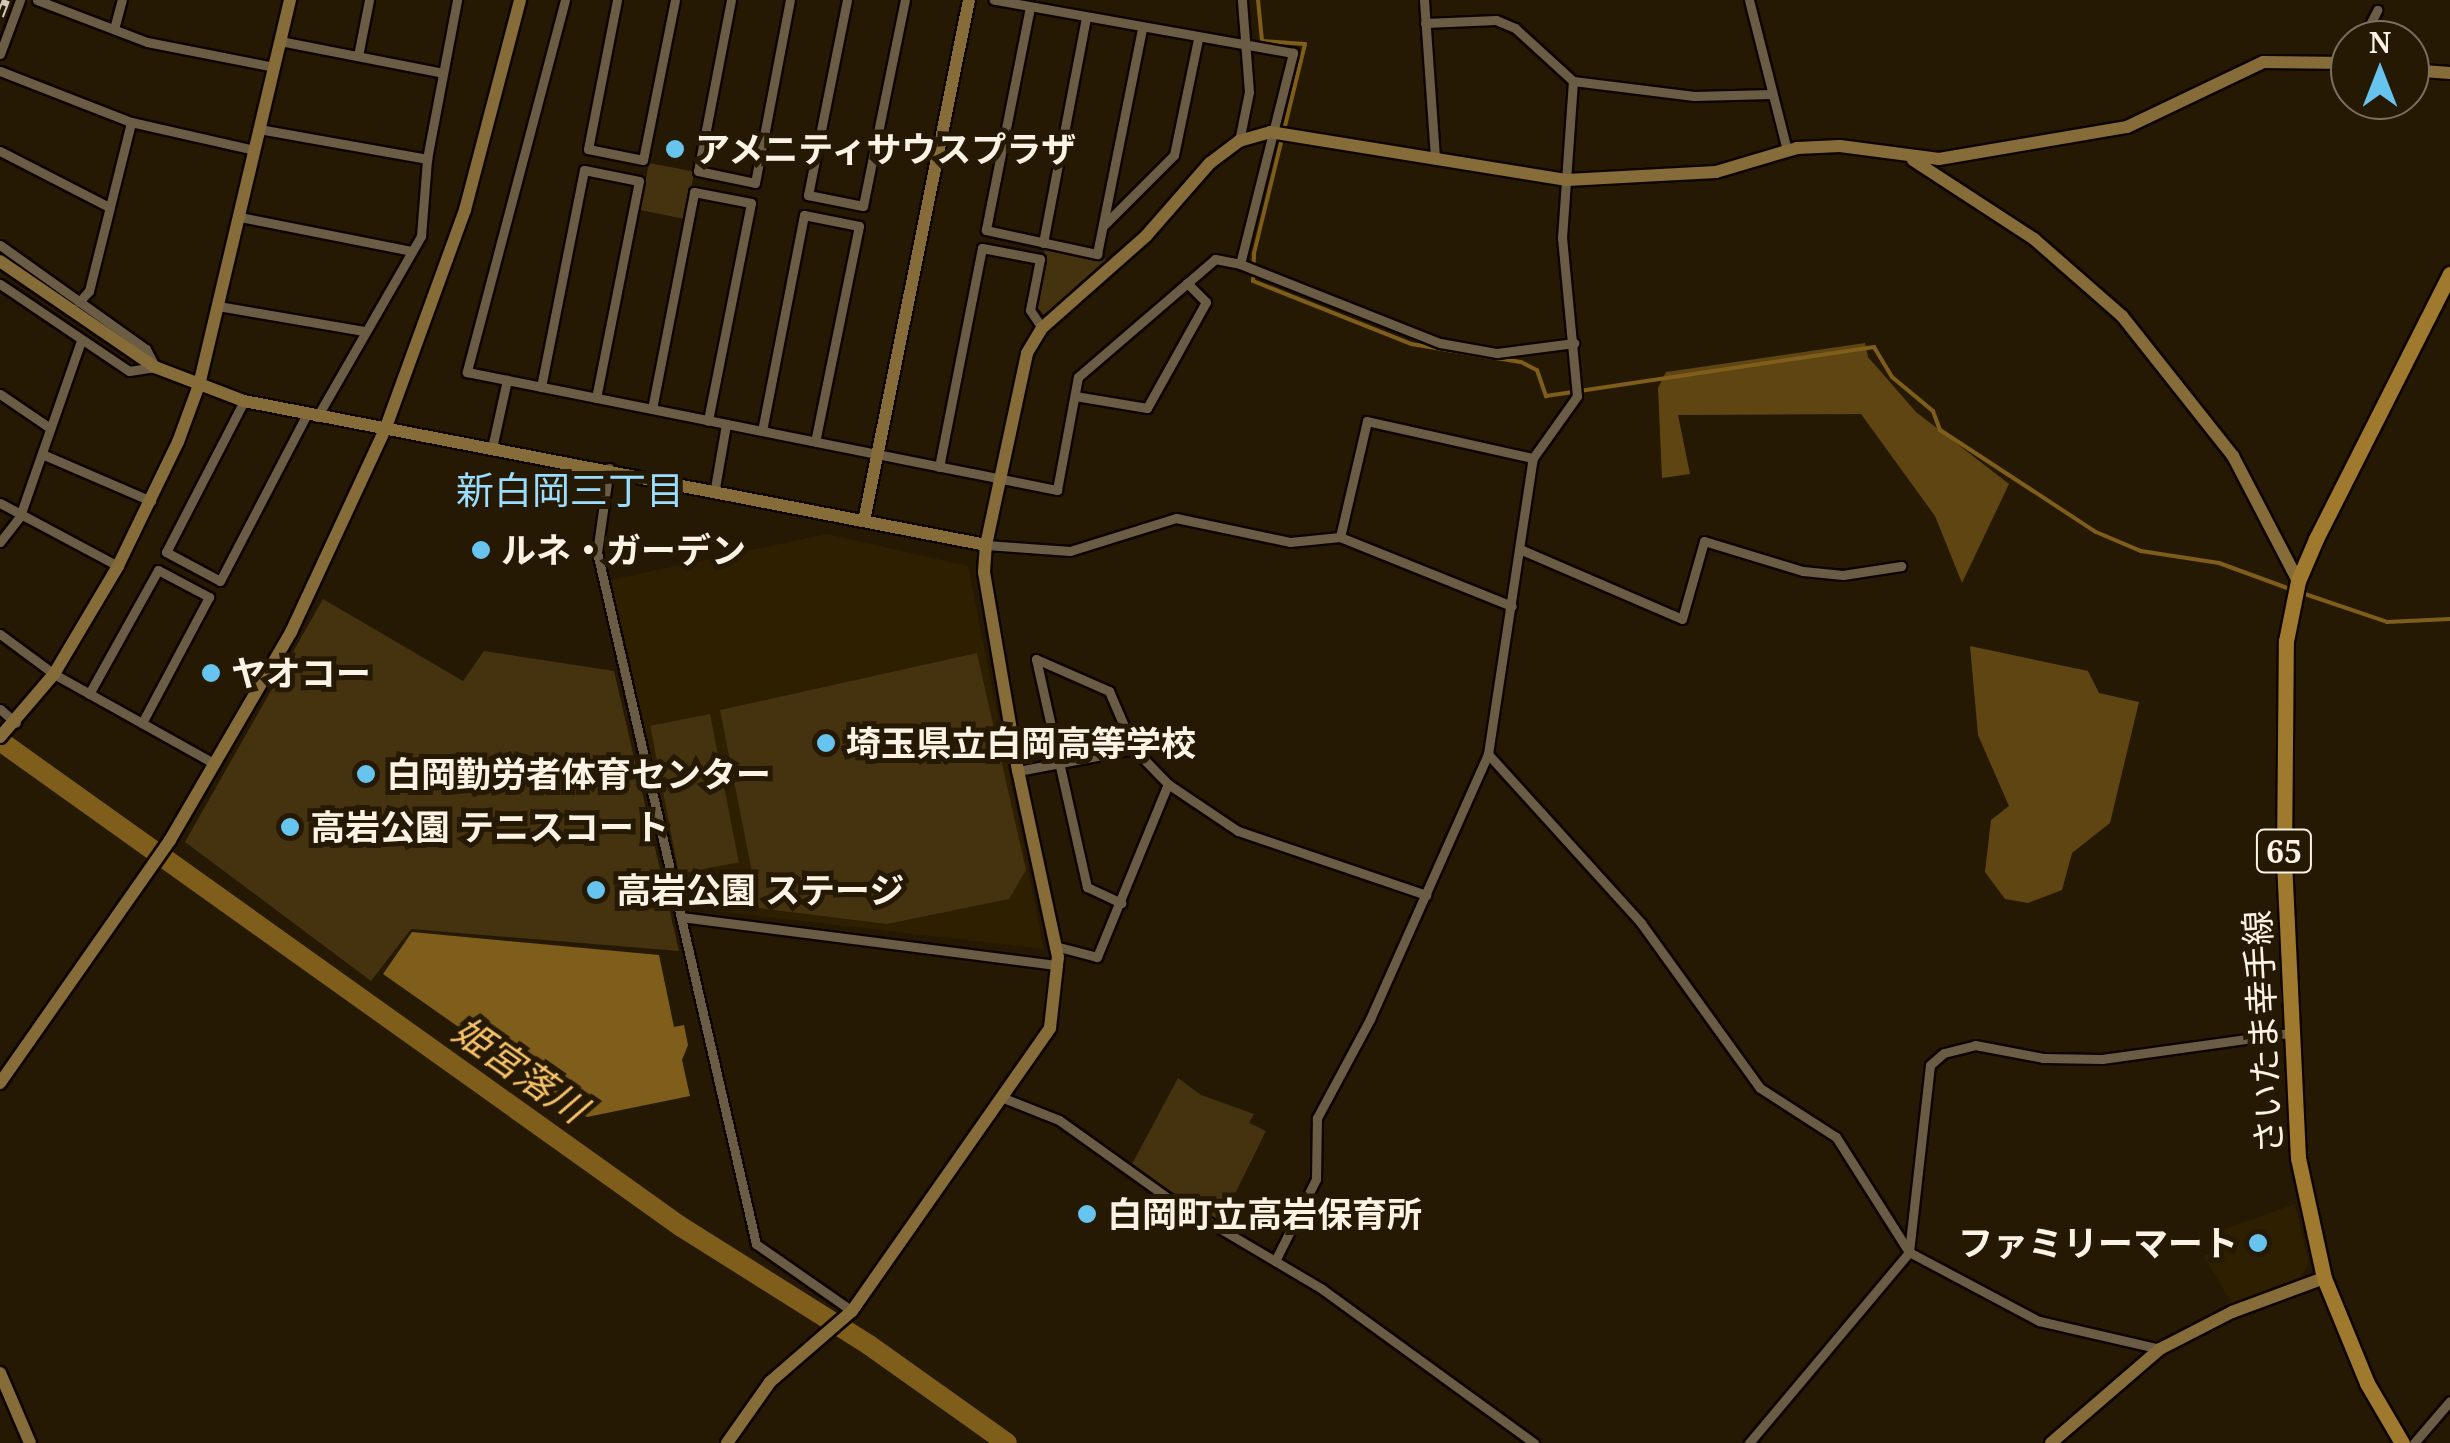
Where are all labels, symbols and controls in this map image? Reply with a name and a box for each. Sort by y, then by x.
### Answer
north arrow [2330,20,2430,120]
text: N [2369,23,2391,61]
place label: アメニティサウスプラザ [695,128,1080,170]
marker: アメニティサウスプラザ [664,138,686,160]
district label: 新白岡三丁目 [456,467,684,513]
place label: ルネ・ガーデン [501,529,746,571]
marker: ルネ・ガーデン [470,539,492,561]
place label: ヤオコー [231,652,371,694]
marker: ヤオコー [200,662,222,684]
place label: 埼玉県立白岡高等学校 [846,722,1196,764]
marker: 埼玉県立白岡高等学校 [815,732,837,754]
place label: 白岡勤労者体育センター [386,753,771,795]
marker: 白岡勤労者体育センター [355,763,377,785]
place label: 高岩公園 テニスコート [310,806,669,848]
marker: 高岩公園 テニスコート [279,816,301,838]
road number: 65 [2254,824,2314,878]
place label: 高岩公園 ステージ [616,869,905,911]
marker: 高岩公園 ステージ [585,879,607,901]
street label: さいたま幸手線 [2236,909,2290,1155]
water label: 姫宮落川 [445,1007,595,1131]
place label: 白岡町立高岩保育所 [1107,1193,1422,1235]
marker: 白岡町立高岩保育所 [1076,1203,1098,1225]
place label: ファミリーマート [1958,1222,2238,1264]
marker: ファミリーマート [2247,1232,2269,1254]

